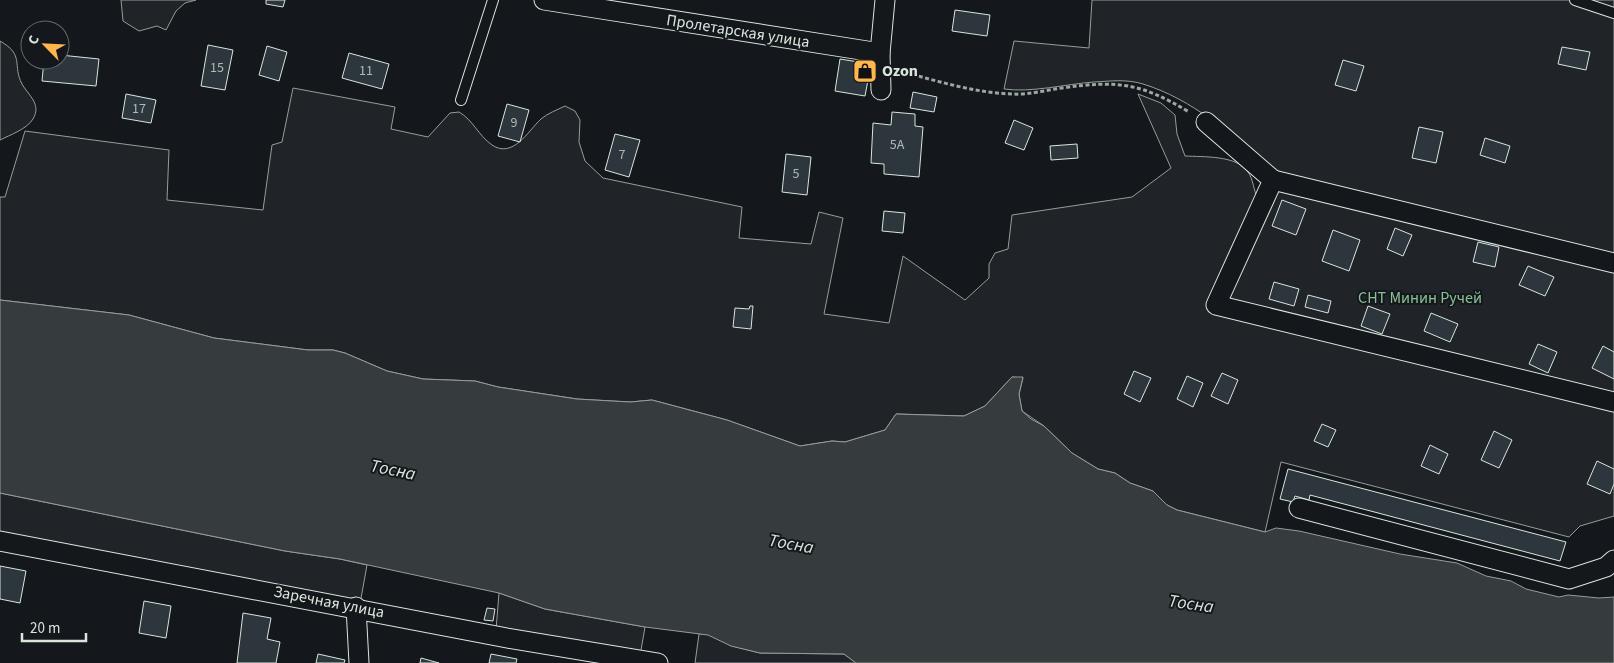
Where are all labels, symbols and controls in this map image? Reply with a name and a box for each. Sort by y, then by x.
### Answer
street label: Пролетарская улица [665,9,811,53]
north arrow [20,20,70,70]
text: С [23,32,45,48]
house number: 15 [210,58,224,78]
shop icon: Ozon [852,58,878,84]
place label: Ozon [882,60,918,82]
house number: 11 [359,61,373,81]
house number: 17 [132,99,146,119]
house number: 9 [511,113,518,133]
house number: 5А [890,135,905,155]
house number: 7 [619,145,626,165]
house number: 5 [793,164,800,184]
park label: СНТ Минин Ручей [1358,287,1482,309]
water label: Тосна [368,453,418,487]
water label: Тосна [766,528,816,560]
street label: Заречная улица [272,580,386,624]
water label: Тосна [1167,588,1216,620]
scale bar [22,610,86,642]
text: 20 m [30,618,60,639]

